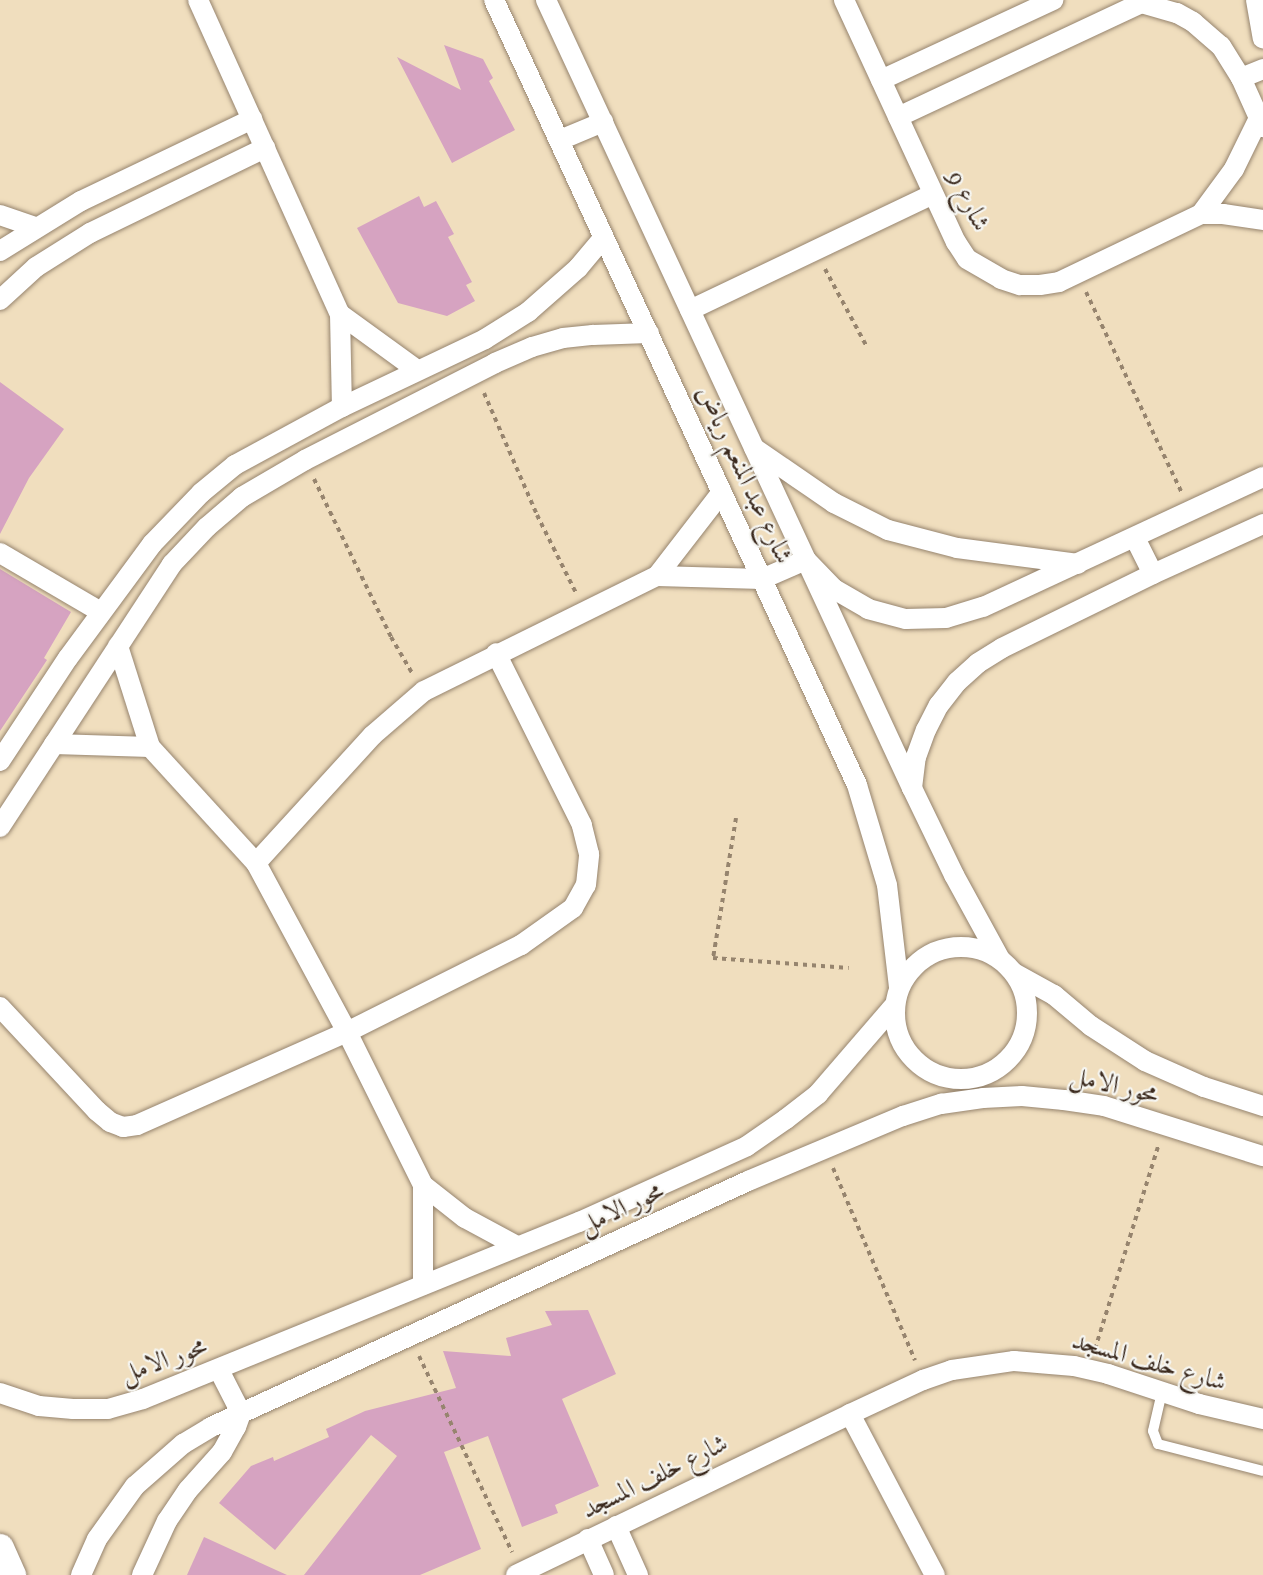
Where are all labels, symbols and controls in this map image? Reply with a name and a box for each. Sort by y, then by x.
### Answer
street label: شارع 9 [940,166,996,236]
street label: شارع عبد المنعم رياض [689,381,799,569]
street label: محور الامل [1067,1061,1161,1111]
street label: محور الامل [575,1176,669,1242]
street label: شارع خلف المسجد [1068,1325,1230,1399]
street label: محور الامل [116,1331,212,1391]
street label: شارع خلف المسجد [577,1428,733,1526]

